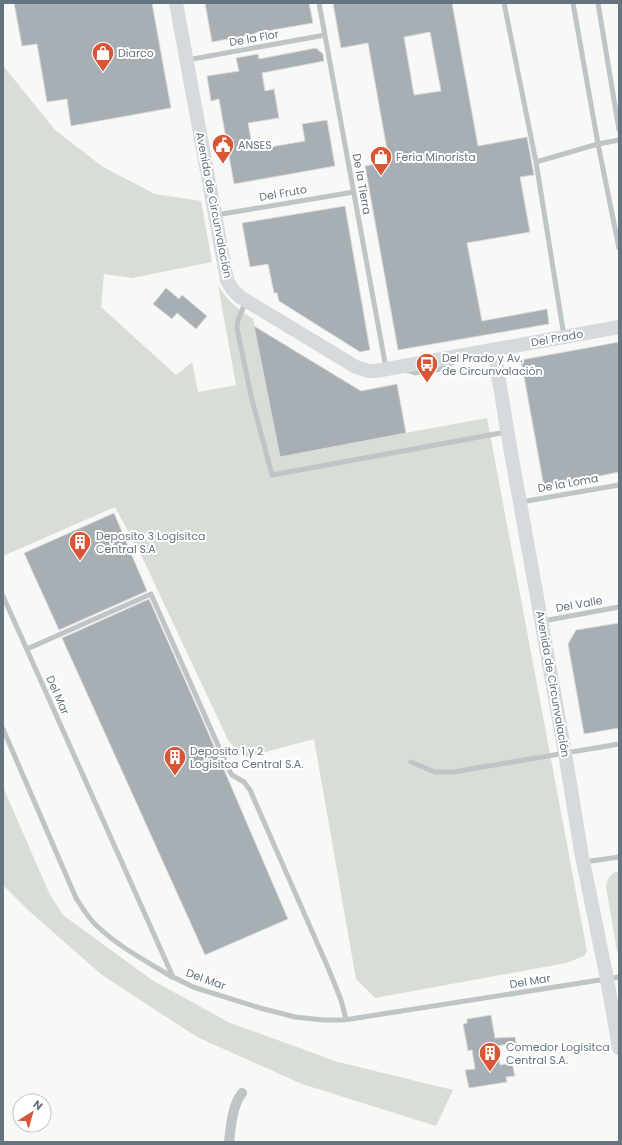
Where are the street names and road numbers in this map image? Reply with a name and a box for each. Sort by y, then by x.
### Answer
street label: De la Flor [228,26,280,50]
street label: Avenida de Circunvalación [192,131,236,279]
street label: De la Tierra [349,152,375,216]
street label: Del Fruto [258,181,308,205]
street label: Del Prado [530,326,584,350]
street label: De la Loma [536,470,600,496]
street label: Del Valle [554,592,604,616]
street label: Avenida de Circunvalación [532,610,574,758]
street label: Del Mar [42,673,74,717]
street label: Del Mar [184,964,228,994]
street label: Del Mar [508,970,552,992]

